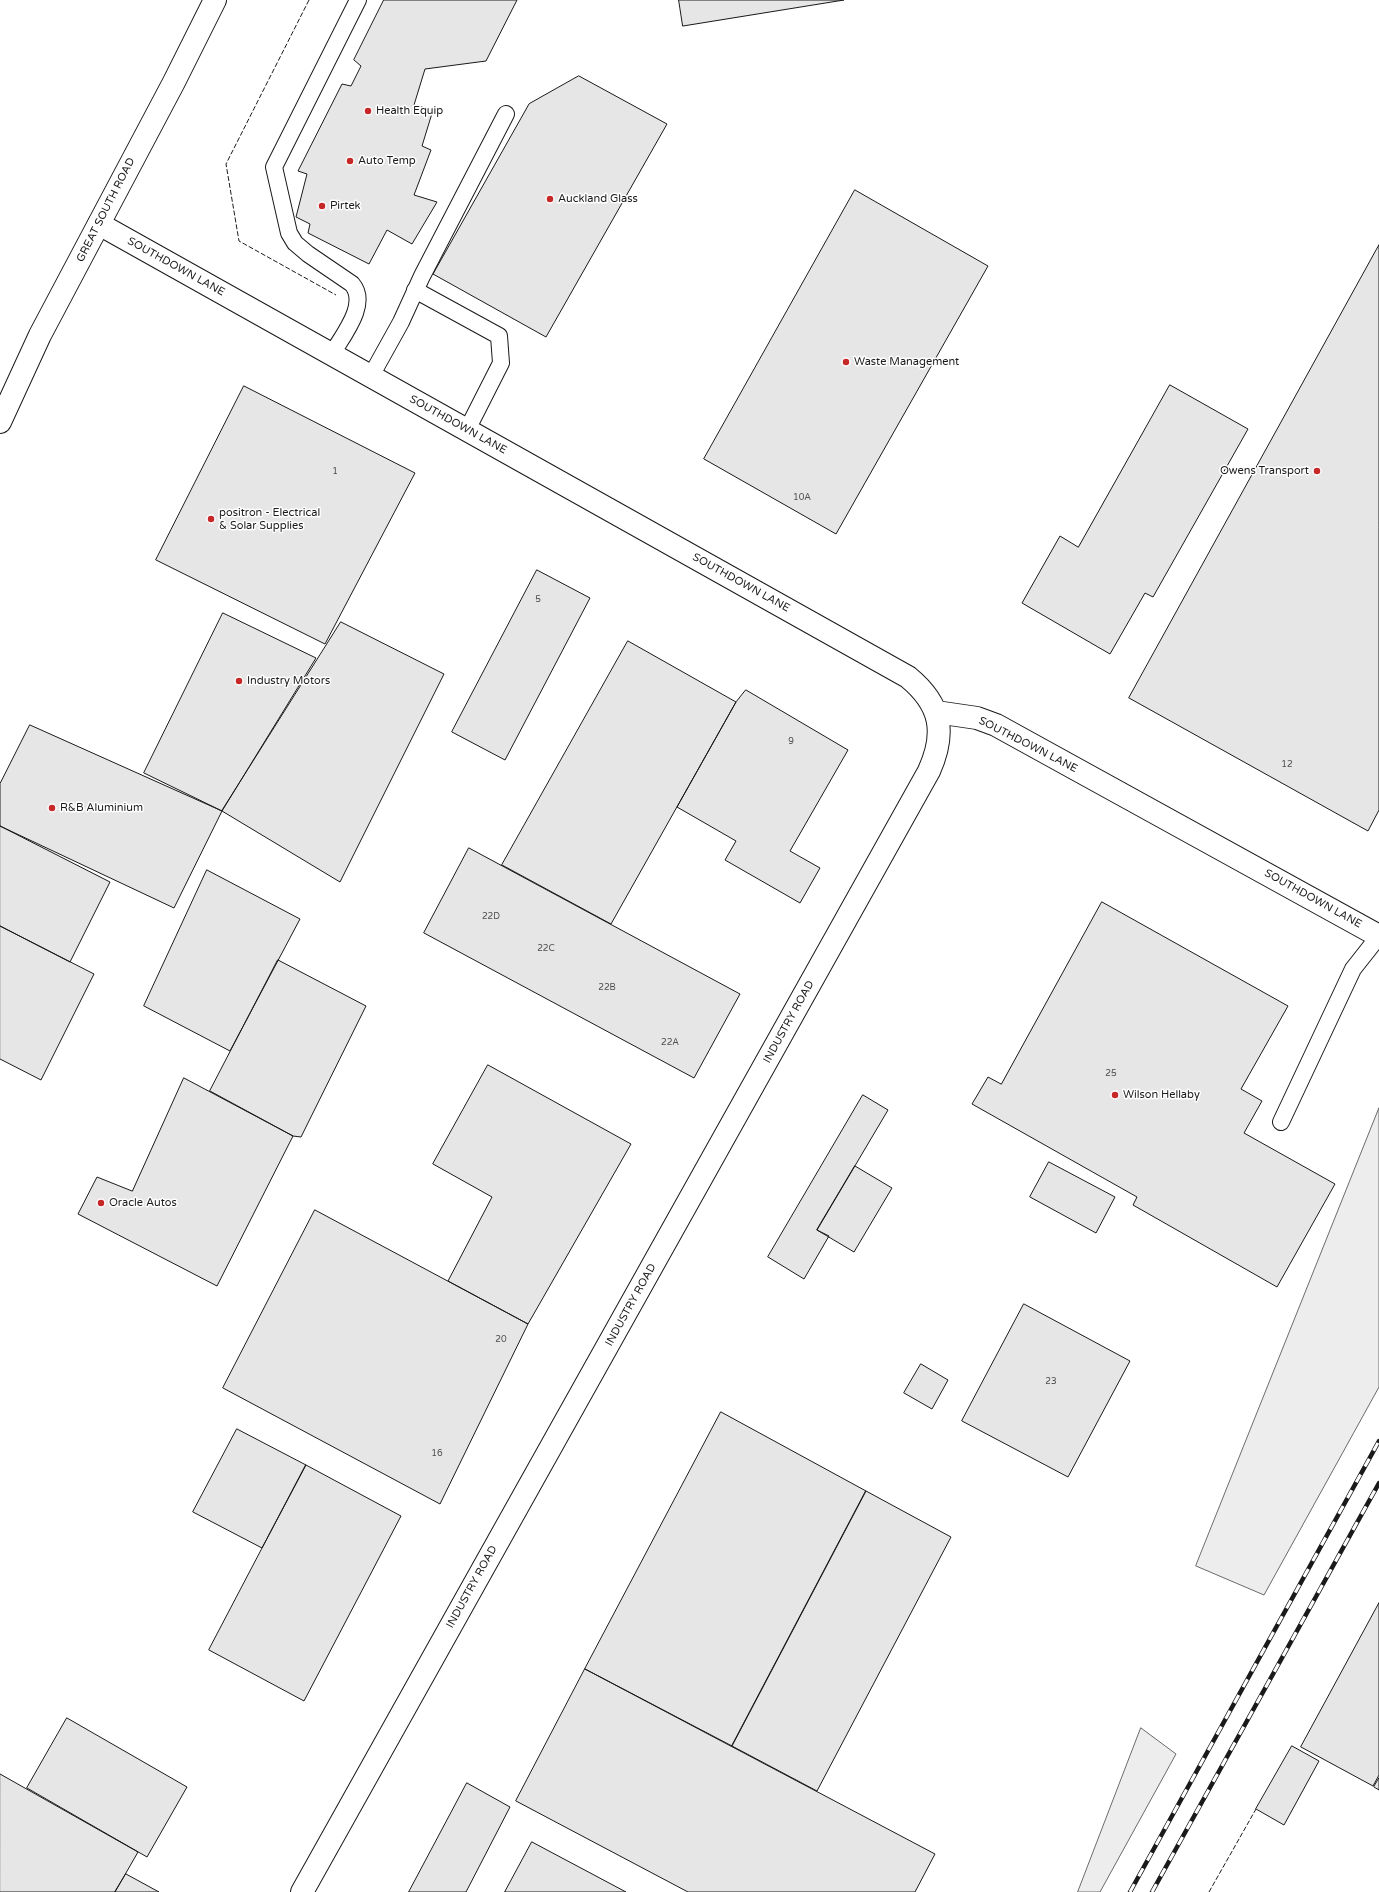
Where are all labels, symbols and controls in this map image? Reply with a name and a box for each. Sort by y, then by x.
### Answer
place label: Health Equip [376,104,443,118]
marker: Health Equip [363,106,373,116]
place label: Auto Temp [358,154,416,168]
street label: GREAT SOUTH ROAD [74,156,138,264]
marker: Auto Temp [345,156,355,166]
place label: Auckland Glass [558,192,638,206]
marker: Auckland Glass [545,194,555,204]
place label: Pirtek [330,199,361,213]
marker: Pirtek [317,201,327,211]
street label: SOUTHDOWN LANE [125,235,227,299]
place label: Waste Management [854,355,959,369]
marker: Waste Management [841,357,851,367]
street label: SOUTHDOWN LANE [407,393,509,457]
place label: Owens Transport [1220,464,1309,478]
marker: Owens Transport [1312,466,1322,476]
house number: 1 [332,467,338,477]
house number: 10A [793,493,811,503]
place label: positron - Electrical & Solar Supplies [219,506,320,532]
marker: positron - Electrical & Solar Supplies [206,514,216,524]
street label: SOUTHDOWN LANE [690,551,792,615]
house number: 5 [535,595,541,605]
place label: Industry Motors [247,674,330,688]
marker: Industry Motors [234,676,244,686]
street label: SOUTHDOWN LANE [976,714,1080,776]
house number: 9 [788,737,794,747]
house number: 12 [1281,760,1293,770]
place label: R&B Aluminium [60,801,143,815]
marker: R&B Aluminium [47,803,57,813]
street label: SOUTHDOWN LANE [1262,867,1364,931]
house number: 22D [482,912,500,922]
house number: 22C [537,944,555,954]
street label: INDUSTRY ROAD [761,978,817,1066]
house number: 22B [598,983,616,993]
house number: 22A [661,1038,679,1048]
house number: 25 [1105,1069,1117,1079]
place label: Wilson Hellaby [1123,1088,1200,1102]
marker: Wilson Hellaby [1110,1090,1120,1100]
place label: Oracle Autos [109,1196,177,1210]
marker: Oracle Autos [96,1198,106,1208]
street label: INDUSTRY ROAD [603,1261,659,1349]
house number: 20 [495,1335,507,1345]
house number: 23 [1045,1377,1057,1387]
house number: 16 [431,1449,443,1459]
street label: INDUSTRY ROAD [444,1543,500,1631]

